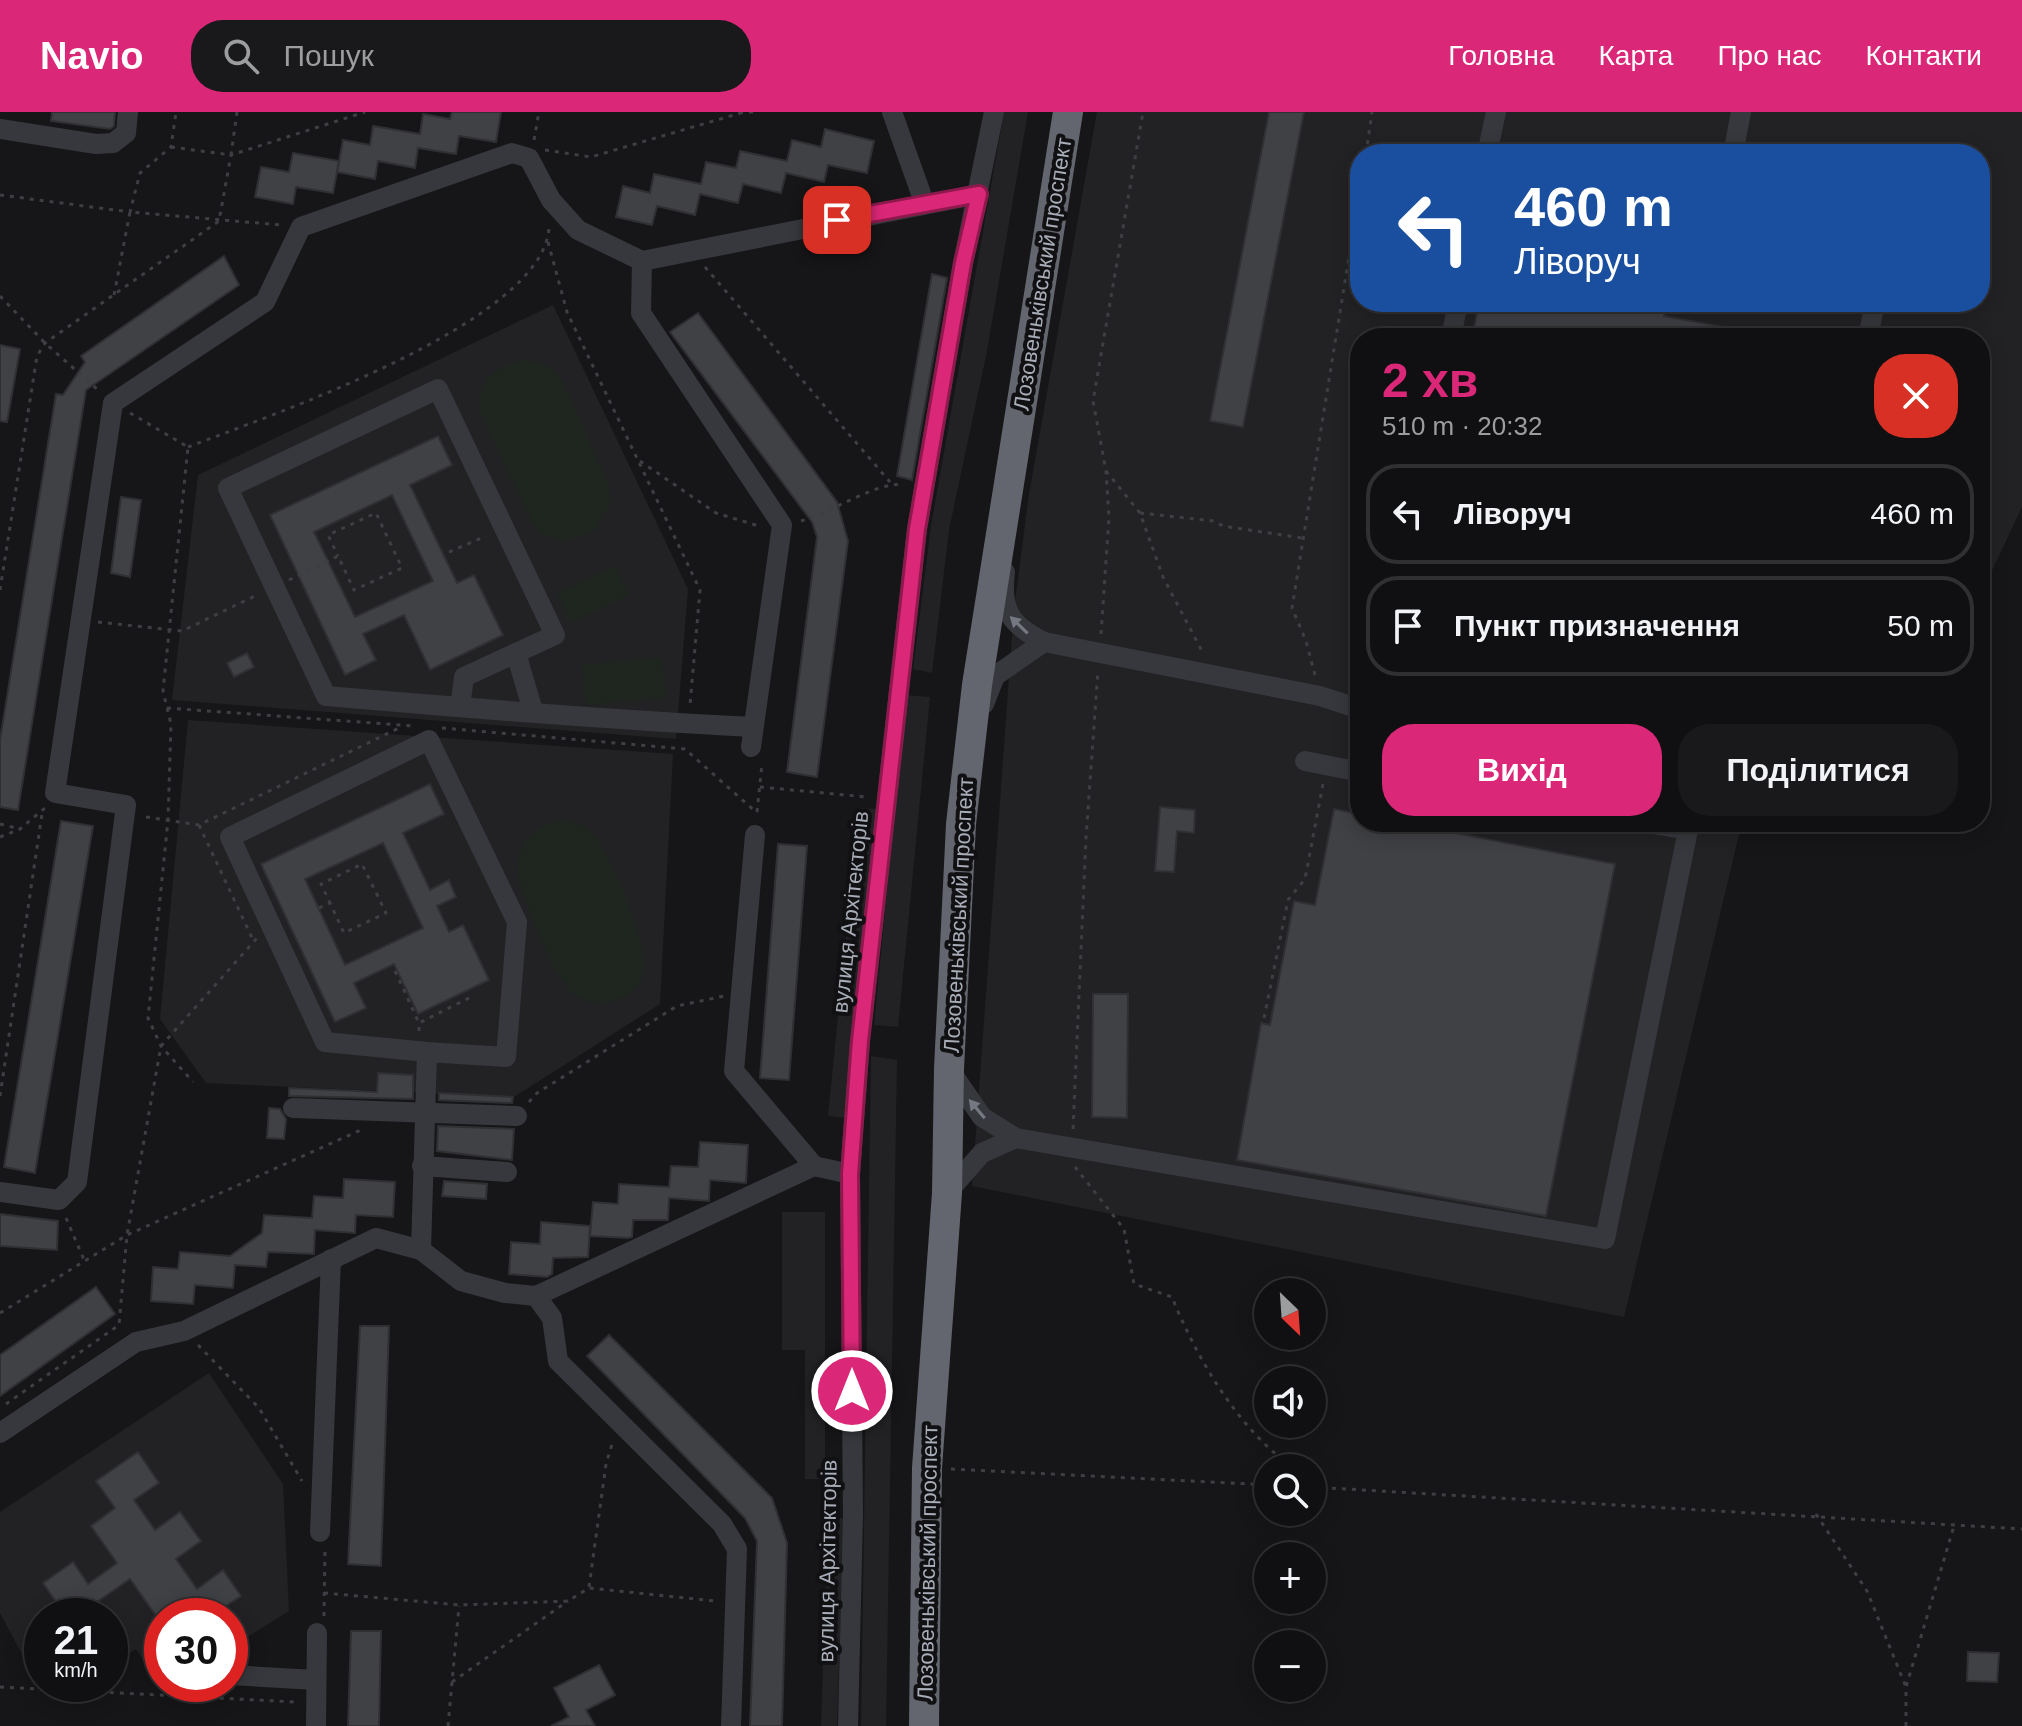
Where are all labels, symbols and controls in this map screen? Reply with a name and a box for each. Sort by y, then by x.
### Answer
search box [191,20,751,92]
icon: search [219,34,263,78]
text: Navio [40,35,143,77]
text: Пошук [283,39,374,72]
text: Головна [1448,40,1555,71]
text: Карта [1599,40,1673,71]
text: Про нас [1717,40,1822,71]
text: Контакти [1866,40,1982,71]
street label: Лозовеньківський проспект [1009,136,1076,412]
text: 460 m [1514,175,1673,238]
icon: left [1382,176,1486,280]
pin [803,186,871,254]
icon: arrive [815,198,859,242]
text: Ліворуч [1514,241,1641,282]
text: 2 хв [1382,354,1478,407]
button: close [1874,354,1958,438]
text: 510 m · 20:32 [1382,411,1542,441]
icon: left [1386,492,1430,536]
text: Ліворуч [1454,497,1572,530]
text: 460 m [1871,497,1954,530]
icon: arrive [1386,604,1430,648]
text: Пункт призначення [1454,609,1740,642]
text: 50 m [1887,609,1954,642]
one-way arrow [1009,615,1028,634]
button: Вихід [1382,724,1662,816]
button: Поділитися [1678,724,1958,816]
street label: Лозовеньківський проспект [939,777,978,1053]
street label: вулиця Архітекторів [827,810,874,1014]
one-way arrow [969,1099,986,1119]
north arrow [1254,1278,1326,1350]
map controls [1254,1278,1326,1702]
position arrow [810,1349,894,1433]
button: sound [1254,1366,1326,1438]
street label: Лозовеньківський проспект [913,1425,942,1701]
button: search [1254,1454,1326,1526]
street label: вулиця Архітекторів [813,1459,842,1663]
button: + [1254,1542,1326,1614]
speed limit sign: 30 [144,1598,248,1702]
text: 21 [54,1618,98,1662]
button: − [1254,1630,1326,1702]
text: km/h [54,1659,98,1681]

